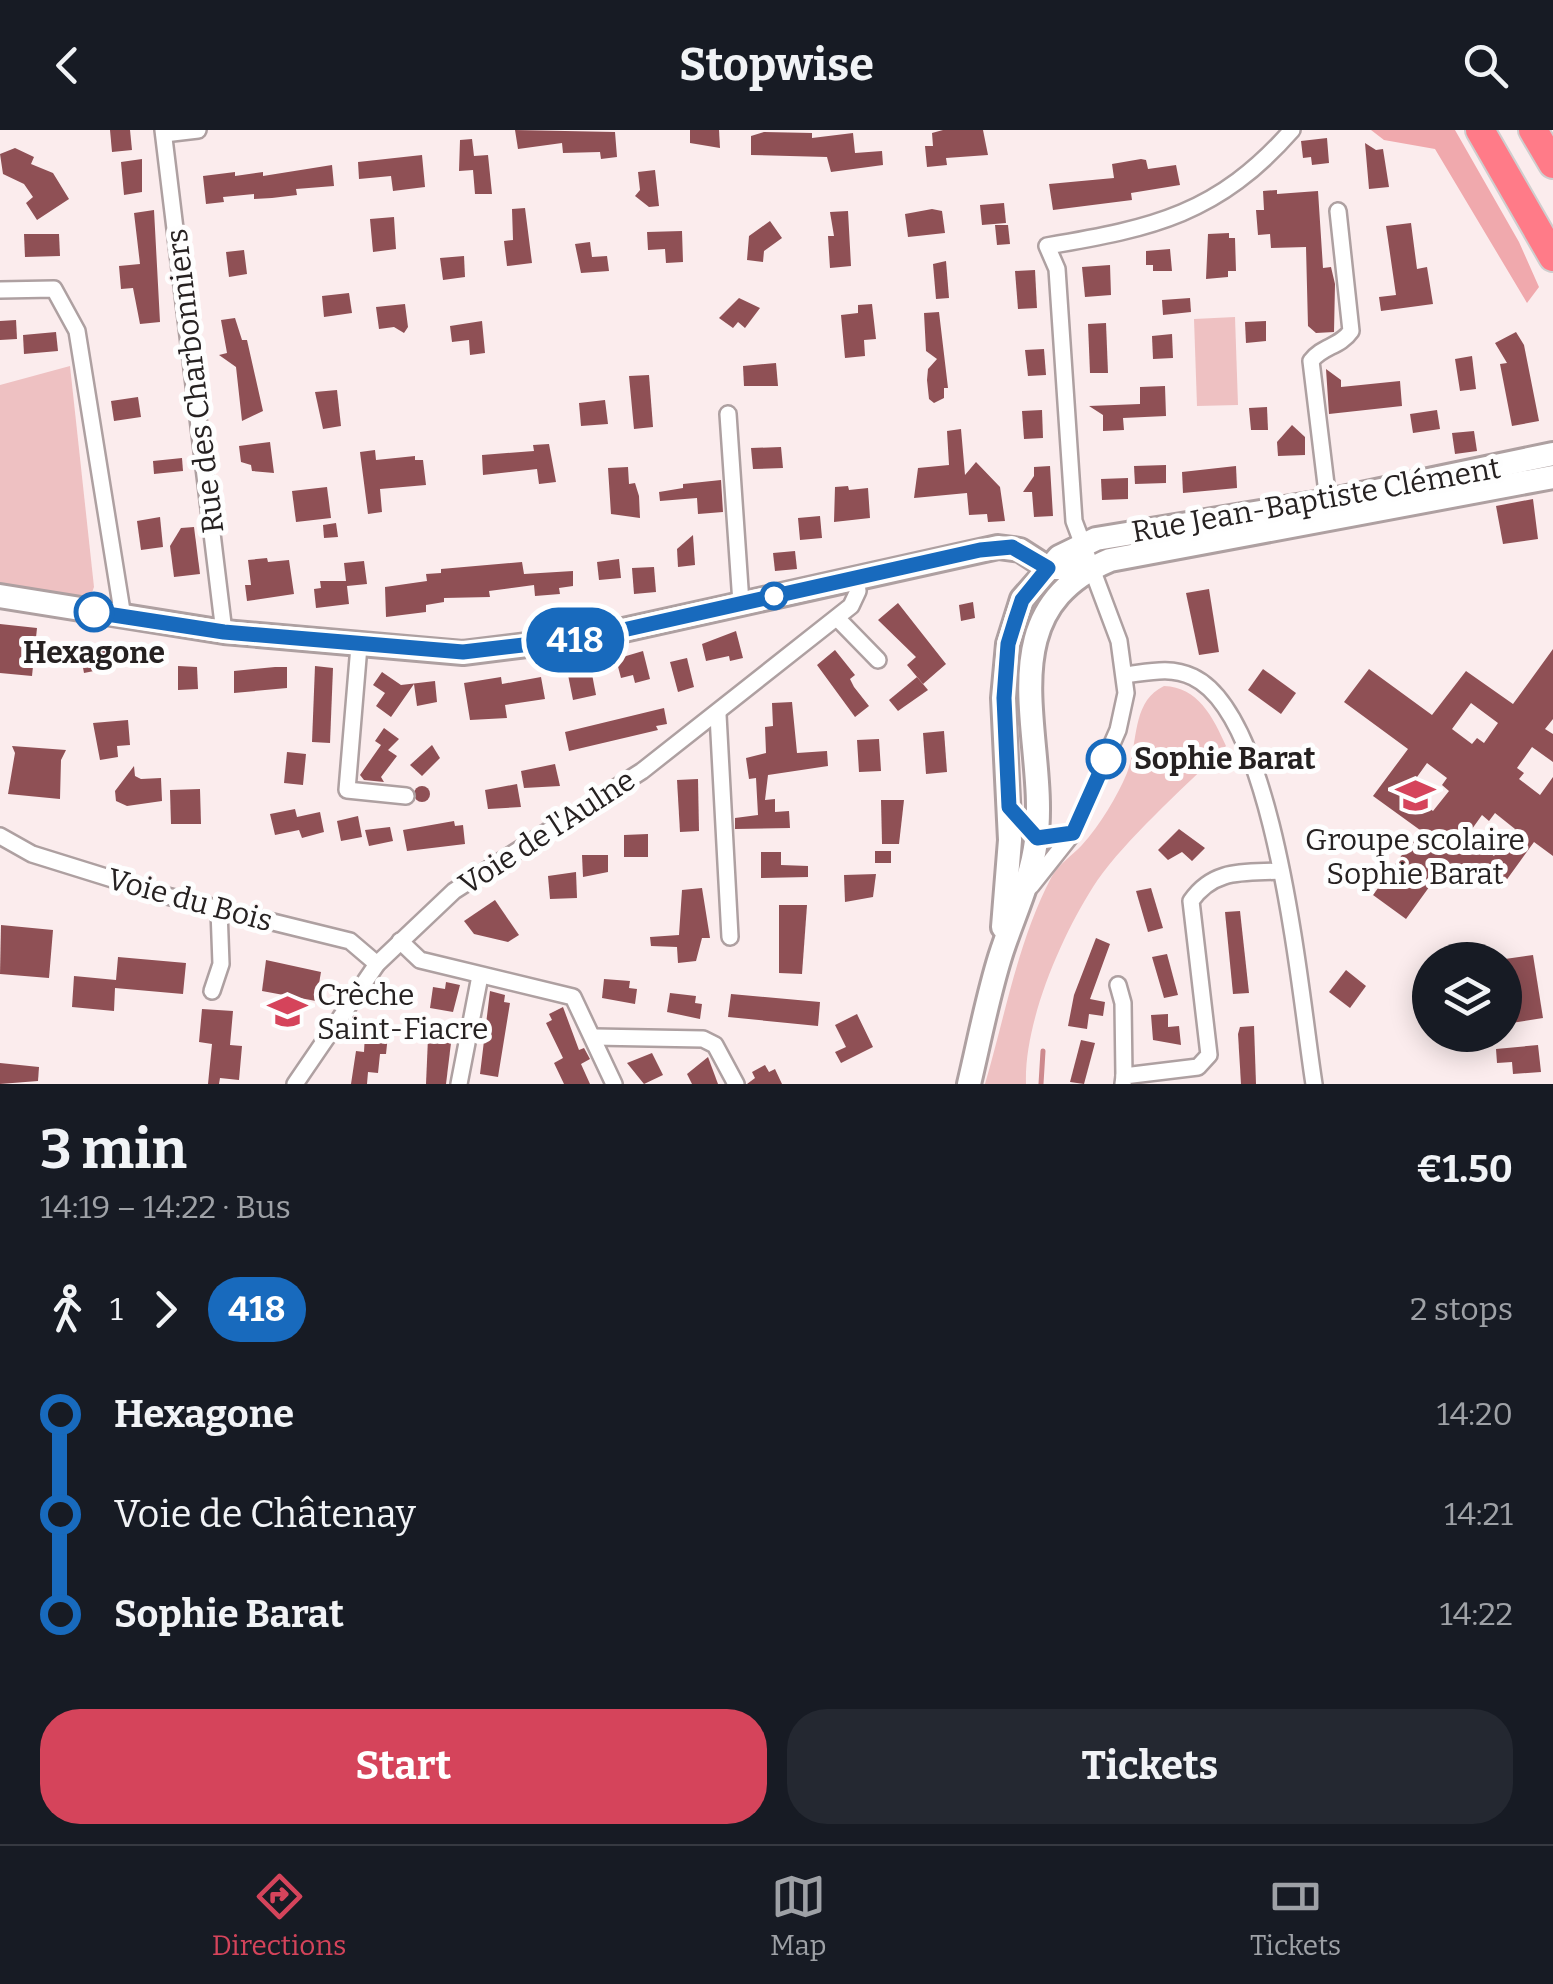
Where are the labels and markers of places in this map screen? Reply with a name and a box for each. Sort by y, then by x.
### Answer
unlabelled marker [761,583,787,609]
marker: Hexagone [75,593,113,631]
place label: Hexagone [23,635,165,671]
marker: Sophie Barat [1087,740,1125,778]
place label: Sophie Barat [1134,741,1316,777]
school or university icon: Groupe scolaire Sophie Barat [1394,775,1436,817]
place label: Groupe scolaire Sophie Barat [1305,822,1525,892]
place label: Crèche Saint-Fiacre [317,977,489,1047]
school or university icon: Crèche Saint-Fiacre [266,991,308,1033]

